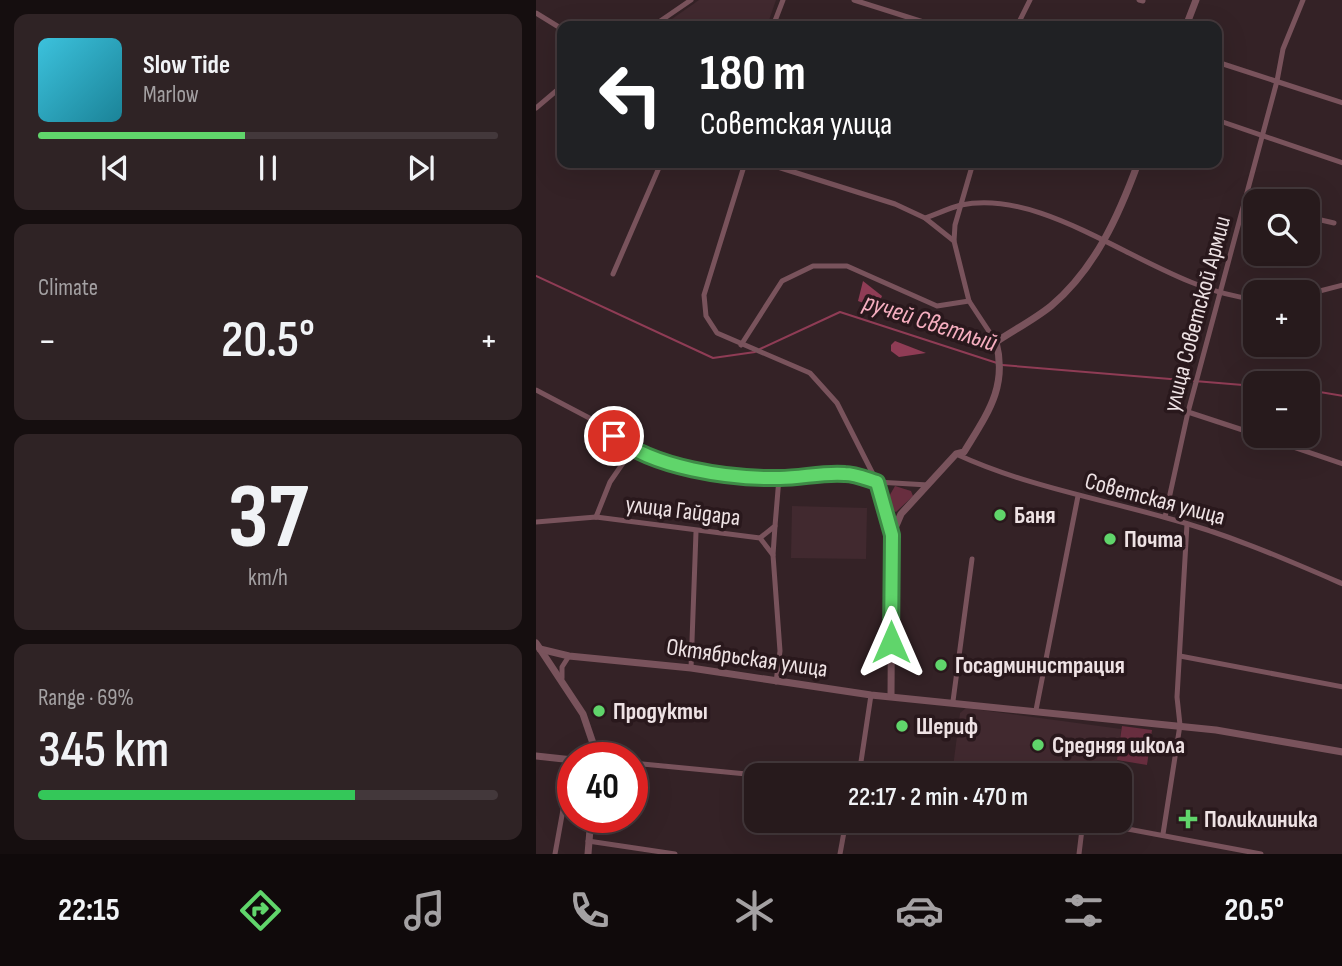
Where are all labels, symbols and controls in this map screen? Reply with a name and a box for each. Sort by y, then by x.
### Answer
text: 180 m [700,45,806,104]
icon: left [585,49,676,140]
text: Slow Tide [143,50,230,81]
text: Marlow [143,81,199,109]
text: Советская улица [700,105,892,144]
icon: previous [96,149,134,187]
icon: pause [249,149,287,187]
icon: next [402,149,440,187]
map controls [1243,189,1320,448]
button: search [1243,189,1320,266]
street label: улица Советской Армии [1157,213,1237,415]
text: Climate [38,274,98,302]
button: + [1243,280,1320,357]
water label: ручей Светлый [858,286,1001,359]
text: 20.5° [221,309,315,372]
text: − [38,319,57,364]
text: + [479,319,498,364]
button: − [1243,371,1320,448]
pin [584,406,644,466]
icon: arrive [595,417,633,455]
text: 37 [228,464,308,573]
street label: Советская улица [1082,466,1228,532]
street label: улица Гайдара [624,490,742,532]
place label: Баня [1014,501,1056,530]
marker: Баня [992,507,1008,523]
place label: Почта [1124,525,1183,554]
marker: Почта [1102,531,1118,547]
text: km/h [248,564,288,592]
position arrow [854,605,928,679]
street label: Октябрьская улица [664,632,830,684]
place label: Госадминистрация [955,651,1125,680]
marker: Госадминистрация [933,657,949,673]
text: Range · 69% [38,684,134,712]
place label: Продукты [613,697,708,726]
marker: Продукты [591,703,607,719]
place label: Шериф [916,712,978,741]
marker: Шериф [894,718,910,734]
text: 345 km [38,719,169,782]
place label: Средняя школа [1052,731,1185,760]
marker: Средняя школа [1030,737,1046,753]
speed limit sign: 40 [557,742,648,833]
text: 22:17 · 2 min · 470 m [848,782,1028,813]
place label: Поликлиника [1204,805,1318,834]
marker: Поликлиника [1178,809,1198,829]
icon: directions [236,886,285,935]
icon: music [400,886,449,935]
icon: phone [565,886,614,935]
icon: climate [730,886,779,935]
icon: car [895,886,944,935]
icon: filters [1059,886,1108,935]
text: 22:15 [58,891,120,930]
text: 20.5° [1224,891,1284,930]

